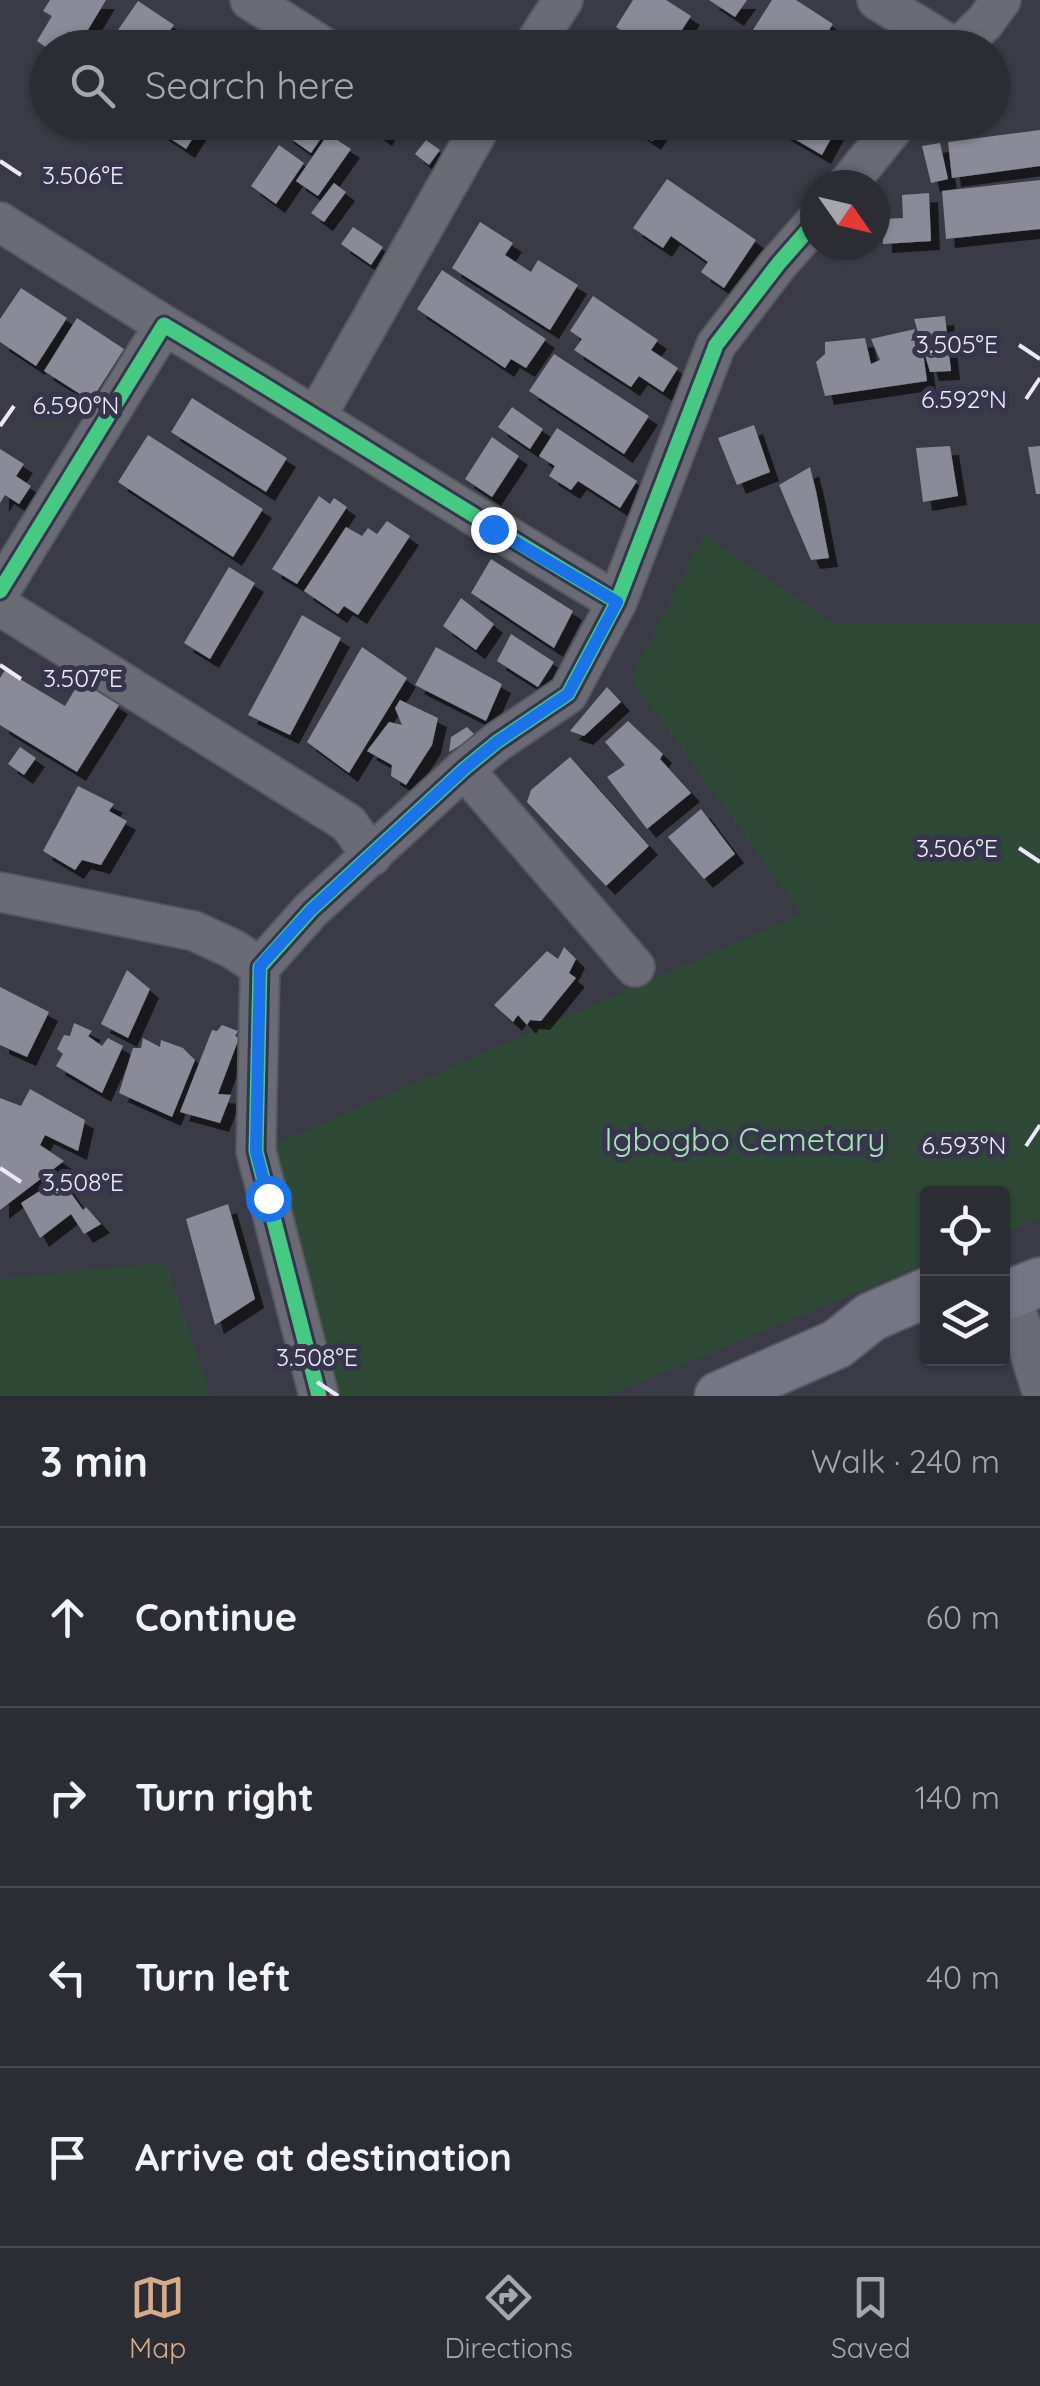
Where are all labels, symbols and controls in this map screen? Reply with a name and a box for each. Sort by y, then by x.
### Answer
search box [30,30,1010,140]
icon: search [65,58,120,113]
text: Search here [145,61,355,109]
text: 3.506°E [42,159,124,190]
north arrow [800,170,890,260]
text: 3.505°E [916,328,998,359]
text: 6.592°N [921,383,1007,414]
text: 6.590°N [33,389,119,420]
route end [471,507,517,553]
text: 3.507°E [43,662,123,693]
text: 3.506°E [916,832,998,863]
park label: Igbogbo Cemetary [604,1119,886,1159]
text: 6.593°N [921,1129,1007,1160]
text: 3.508°E [42,1166,124,1197]
route start [246,1176,292,1222]
map controls [920,1186,1010,1366]
button: locate [920,1186,1010,1276]
button: layers [920,1276,1010,1366]
text: 3.508°E [276,1341,358,1372]
text: 3 min [40,1435,148,1488]
text: Walk · 240 m [811,1441,1000,1481]
icon: ahead [40,1590,95,1645]
text: Continue [135,1593,297,1641]
text: 60 m [926,1597,1000,1637]
icon: right [40,1770,95,1825]
text: Turn right [135,1773,314,1821]
text: 140 m [915,1777,1000,1817]
icon: left [40,1950,95,2005]
text: Turn left [135,1953,291,2001]
text: 40 m [926,1957,1000,1997]
icon: arrive [40,2130,95,2185]
text: Arrive at destination [135,2133,512,2181]
tab: Map [129,2270,186,2365]
tab: Directions [444,2270,573,2365]
tab: Saved [831,2270,911,2365]

